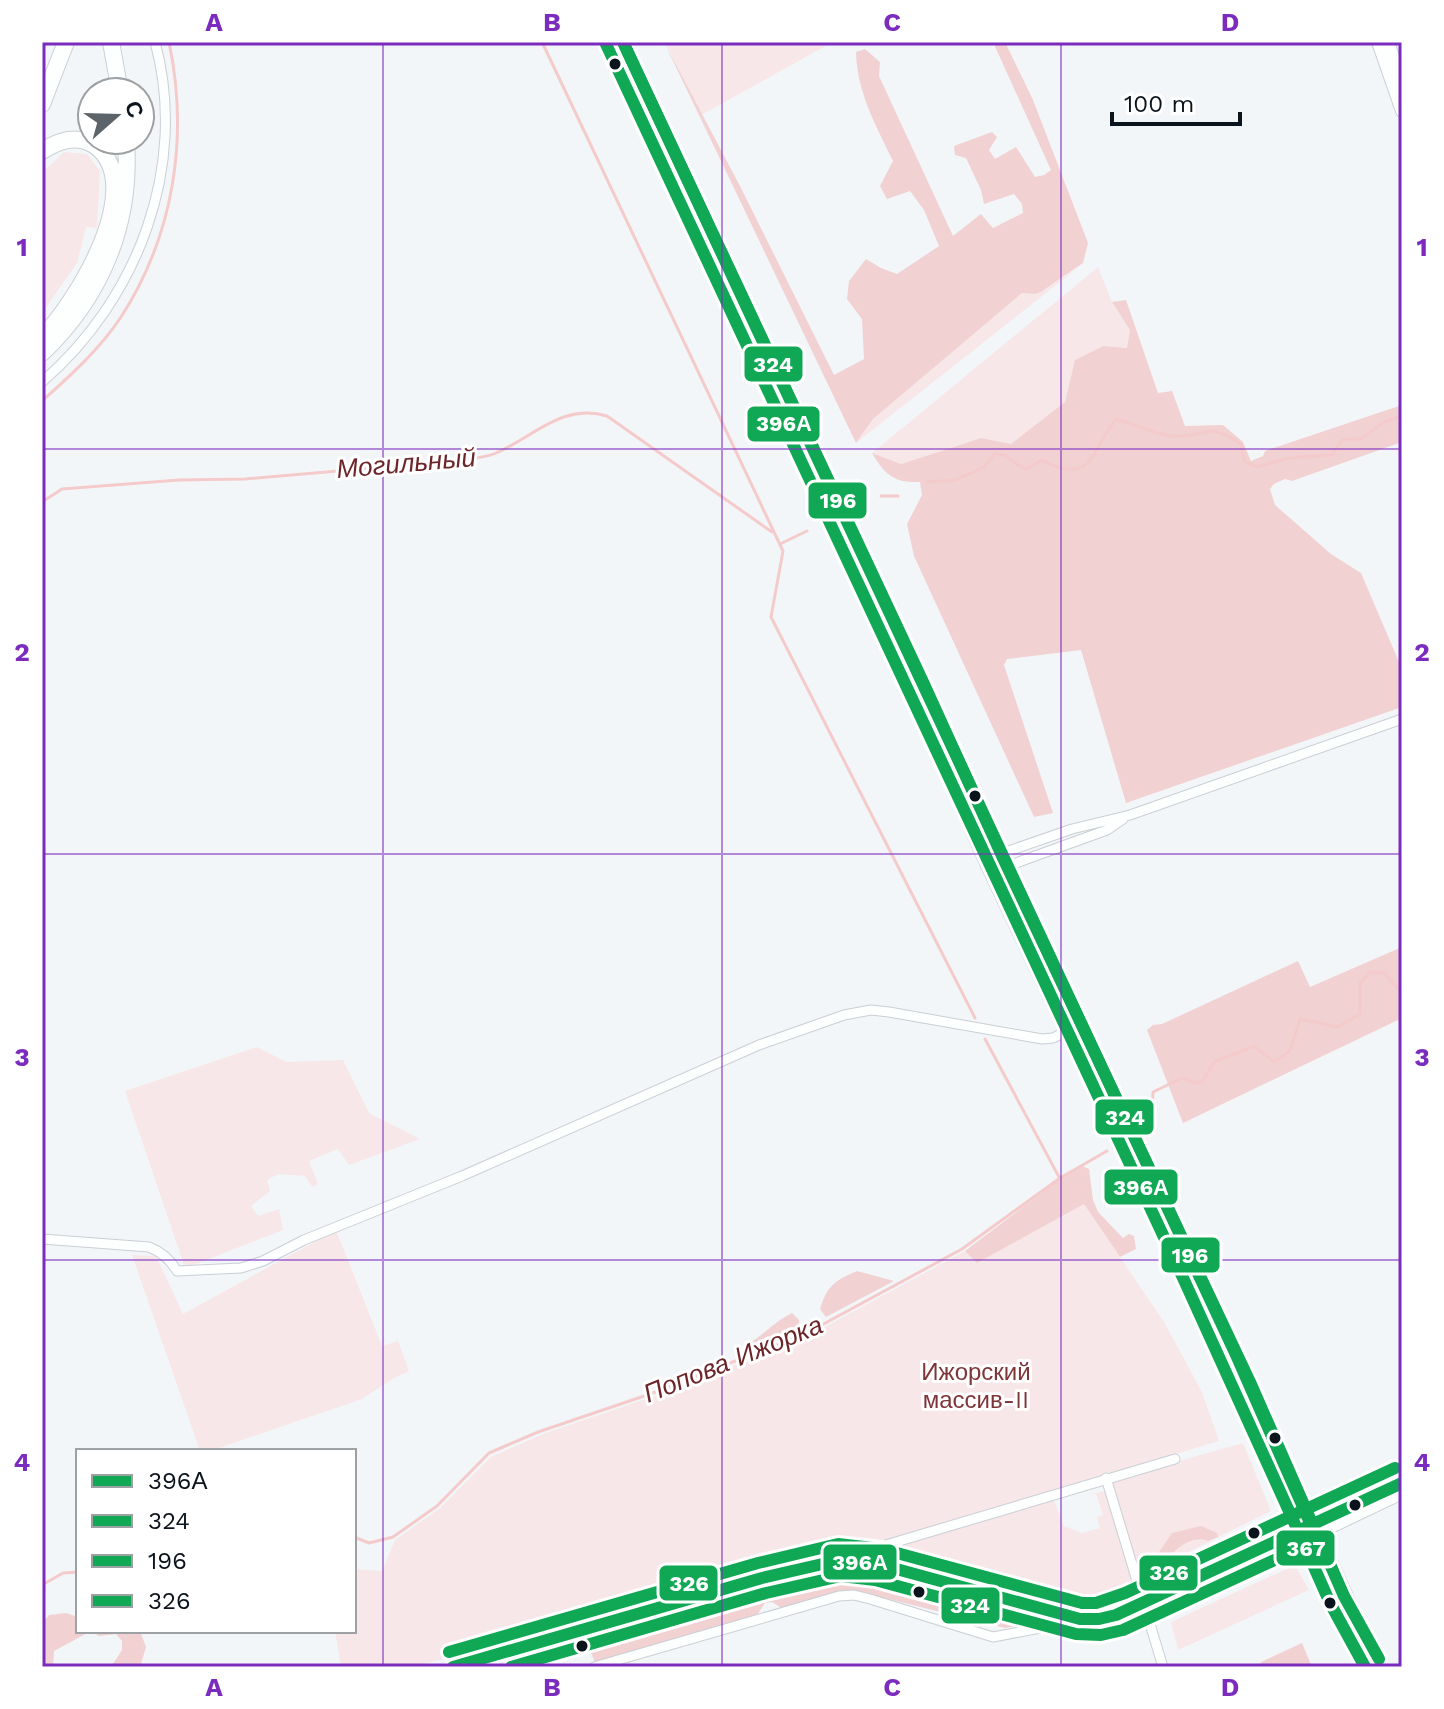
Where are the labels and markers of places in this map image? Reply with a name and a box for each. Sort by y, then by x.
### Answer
unlabelled marker [607,56,623,72]
unlabelled marker [967,788,983,804]
unlabelled marker [1267,1430,1283,1446]
unlabelled marker [1347,1497,1363,1513]
unlabelled marker [1246,1525,1262,1541]
unlabelled marker [911,1584,927,1600]
unlabelled marker [1322,1595,1338,1611]
unlabelled marker [574,1638,590,1654]

